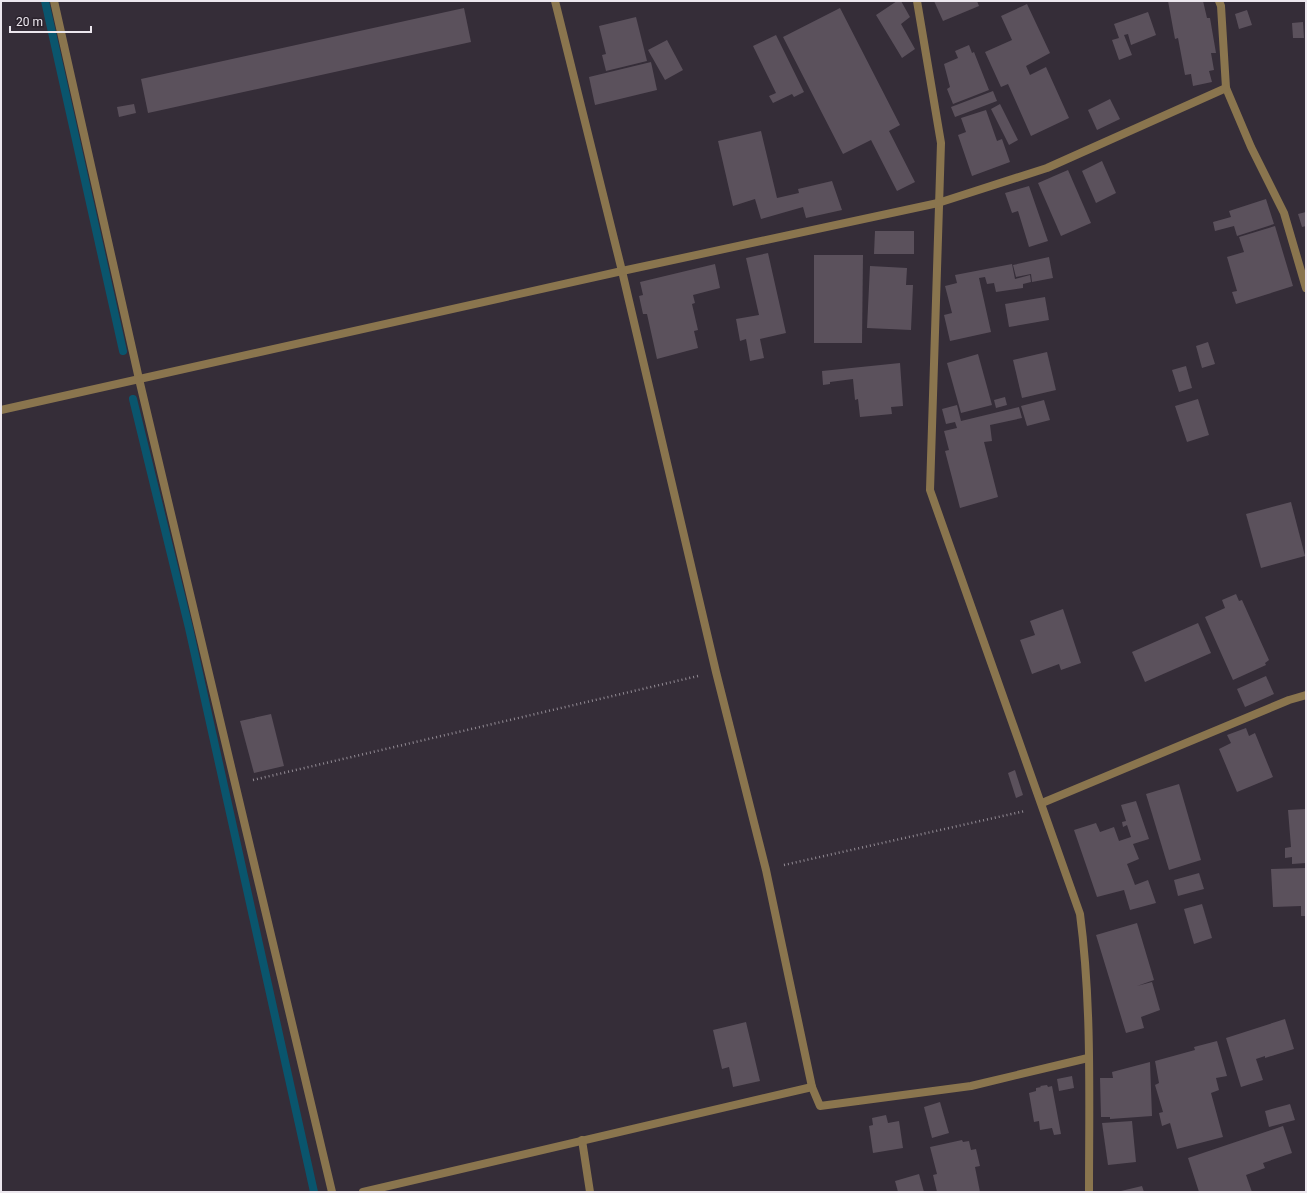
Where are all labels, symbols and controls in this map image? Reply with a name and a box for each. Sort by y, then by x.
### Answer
scale bar [10,8,91,34]
text: 20 m [16,15,43,29]

